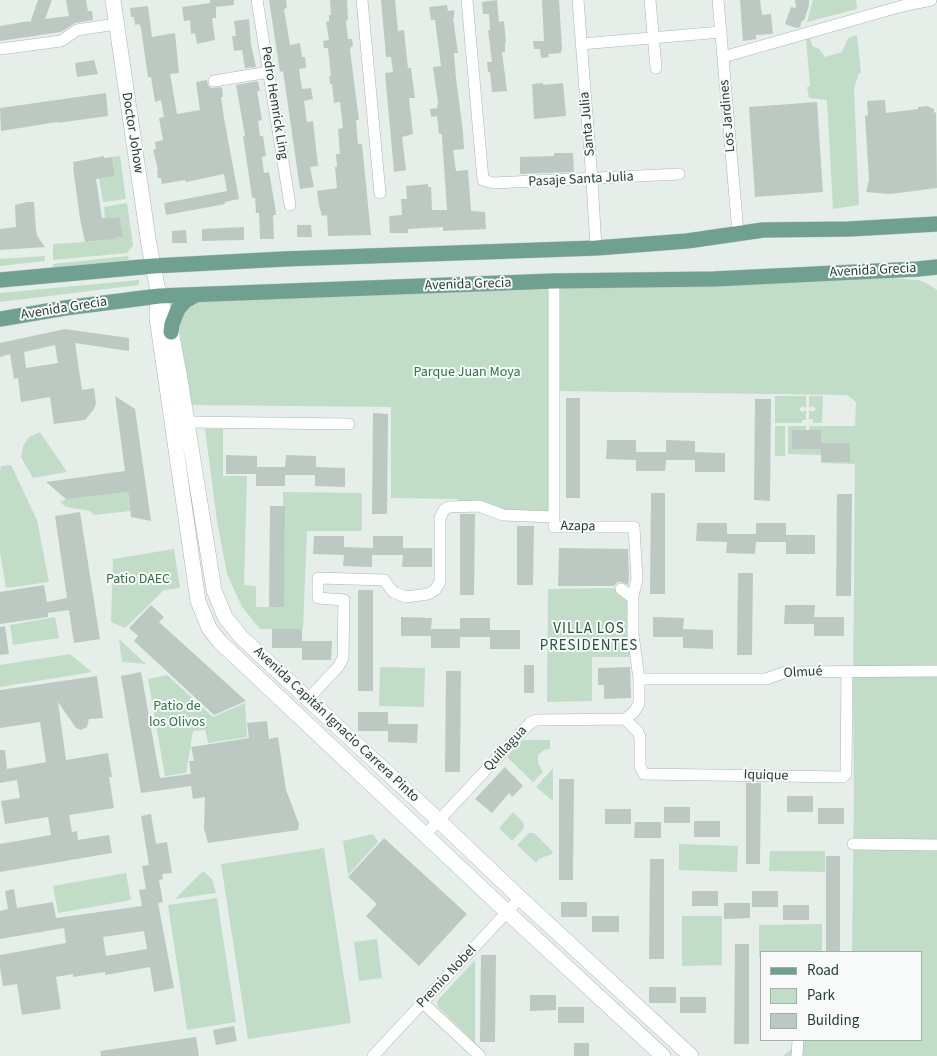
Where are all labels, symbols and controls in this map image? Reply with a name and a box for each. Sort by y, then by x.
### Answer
street label: Pedro Hemrick Ling [257,45,291,161]
street label: Los Jardines [716,79,740,153]
street label: Doctor Johow [117,91,147,175]
street label: Santa Julia [577,91,599,157]
street label: Pasaje Santa Julia [528,169,634,191]
street label: Avenida Grecia [829,260,917,282]
street label: Avenida Grecia [424,275,512,295]
street label: Avenida Grecia [20,294,108,324]
park label: Parque Juan Moya [413,365,521,381]
street label: Azapa [560,518,596,536]
park label: Patio DAEC [106,572,170,588]
district label: VILLA LOS PRESIDENTES [538,621,640,656]
street label: Avenida Capitán Ignacio Carrera Pinto [250,644,422,806]
street label: Olmué [783,664,823,682]
park label: Patio de los Olivos [149,699,205,732]
street label: Quillagua [481,723,531,775]
street label: Iquique [743,767,789,785]
street label: Premio Nobel [414,942,480,1012]
legend [760,951,922,1041]
text: Road [807,960,839,981]
text: Park [807,985,835,1006]
text: Building [807,1010,859,1031]

